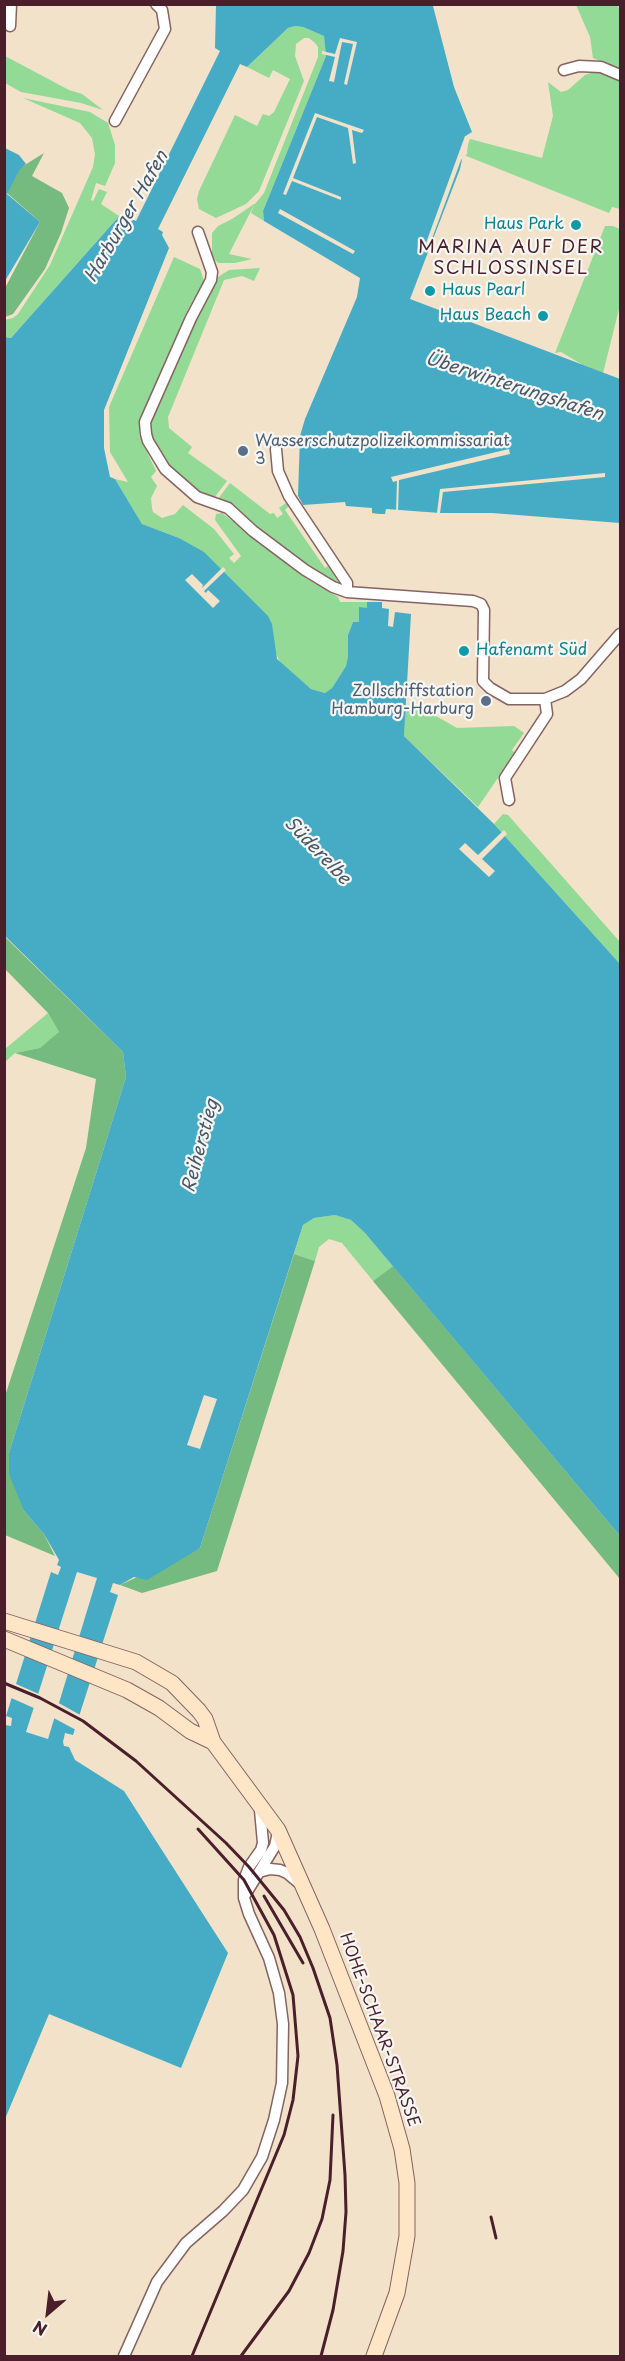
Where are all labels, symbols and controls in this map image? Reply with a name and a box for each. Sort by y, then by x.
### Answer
water label: Harburger Hafen [81,148,173,286]
place label: Haus Park [484,215,564,235]
marker: Haus Park [569,218,583,232]
district label: MARINA AUF DER SCHLOSSINSEL [418,237,604,280]
place label: Haus Pearl [442,281,525,301]
marker: Haus Pearl [423,284,437,298]
place label: Haus Beach [440,306,531,326]
marker: Haus Beach [536,309,550,323]
water label: Überwinterungshafen [422,348,606,426]
place label: Wasserschutzpolizeikommissariat 3 [255,432,510,470]
marker: Wasserschutzpolizeikommissariat 3 [236,444,250,458]
place label: Hafenamt Süd [476,641,587,661]
marker: Hafenamt Süd [457,644,471,658]
place label: Zollschiffstation Hamburg-Harburg [331,682,474,720]
marker: Zollschiffstation Hamburg-Harburg [479,694,493,708]
water label: Süderelbe [280,813,354,889]
water label: Reiherstieg [178,1097,224,1195]
street label: HOHE-SCHAAR-STRASSE [335,1930,423,2130]
north arrow [18,2283,78,2343]
text: N [28,2315,51,2342]

